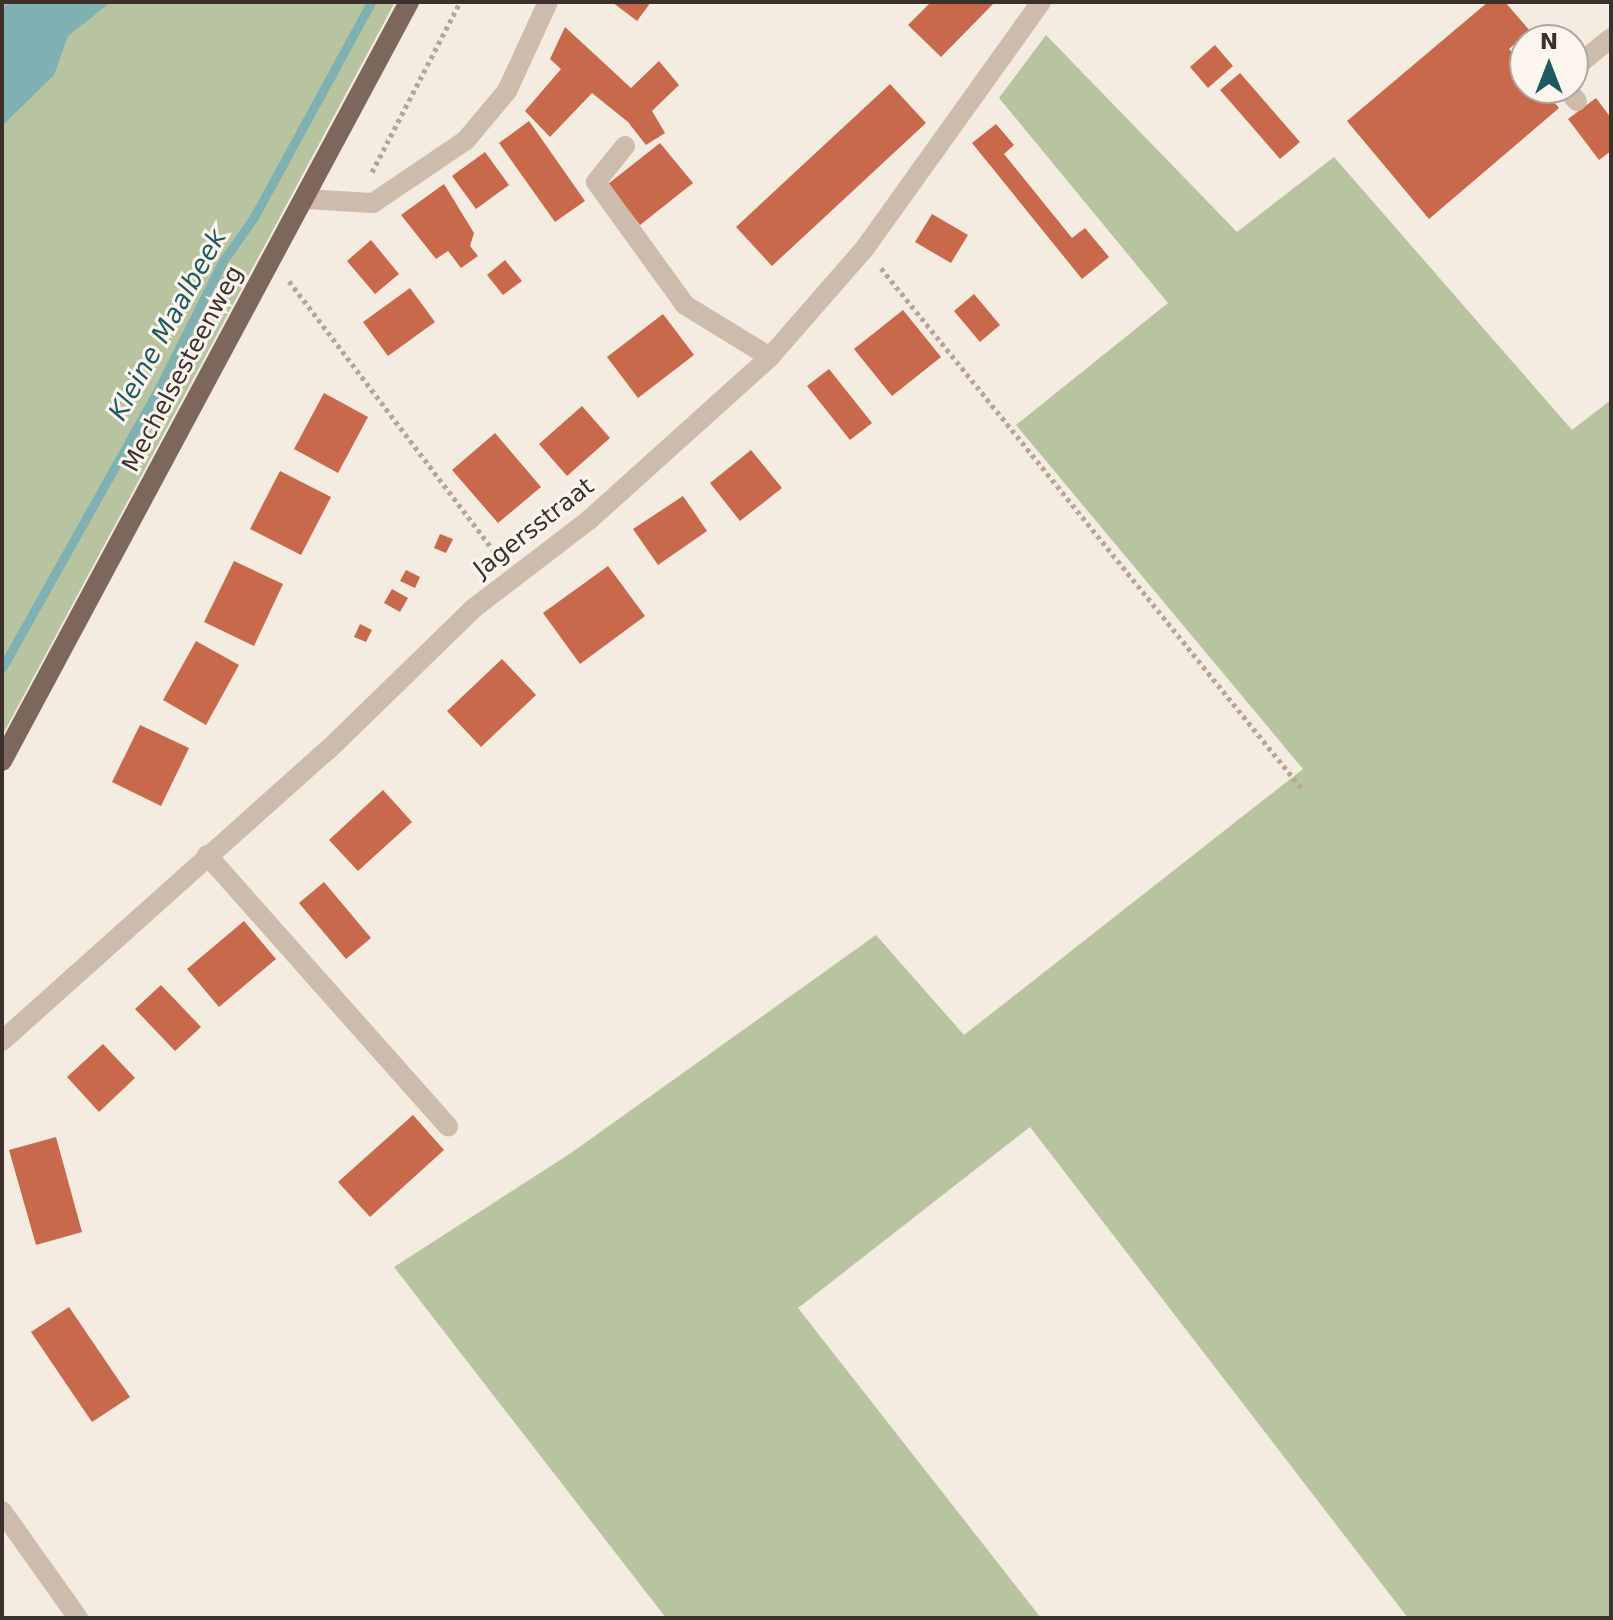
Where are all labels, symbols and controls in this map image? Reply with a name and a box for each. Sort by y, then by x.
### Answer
north arrow [1509,24,1589,104]
text: N [1540,29,1558,54]
water label: Kleine Maalbeek [103,224,233,426]
street label: Mechelsesteenweg [117,261,249,477]
street label: Jagersstraat [468,472,600,584]

